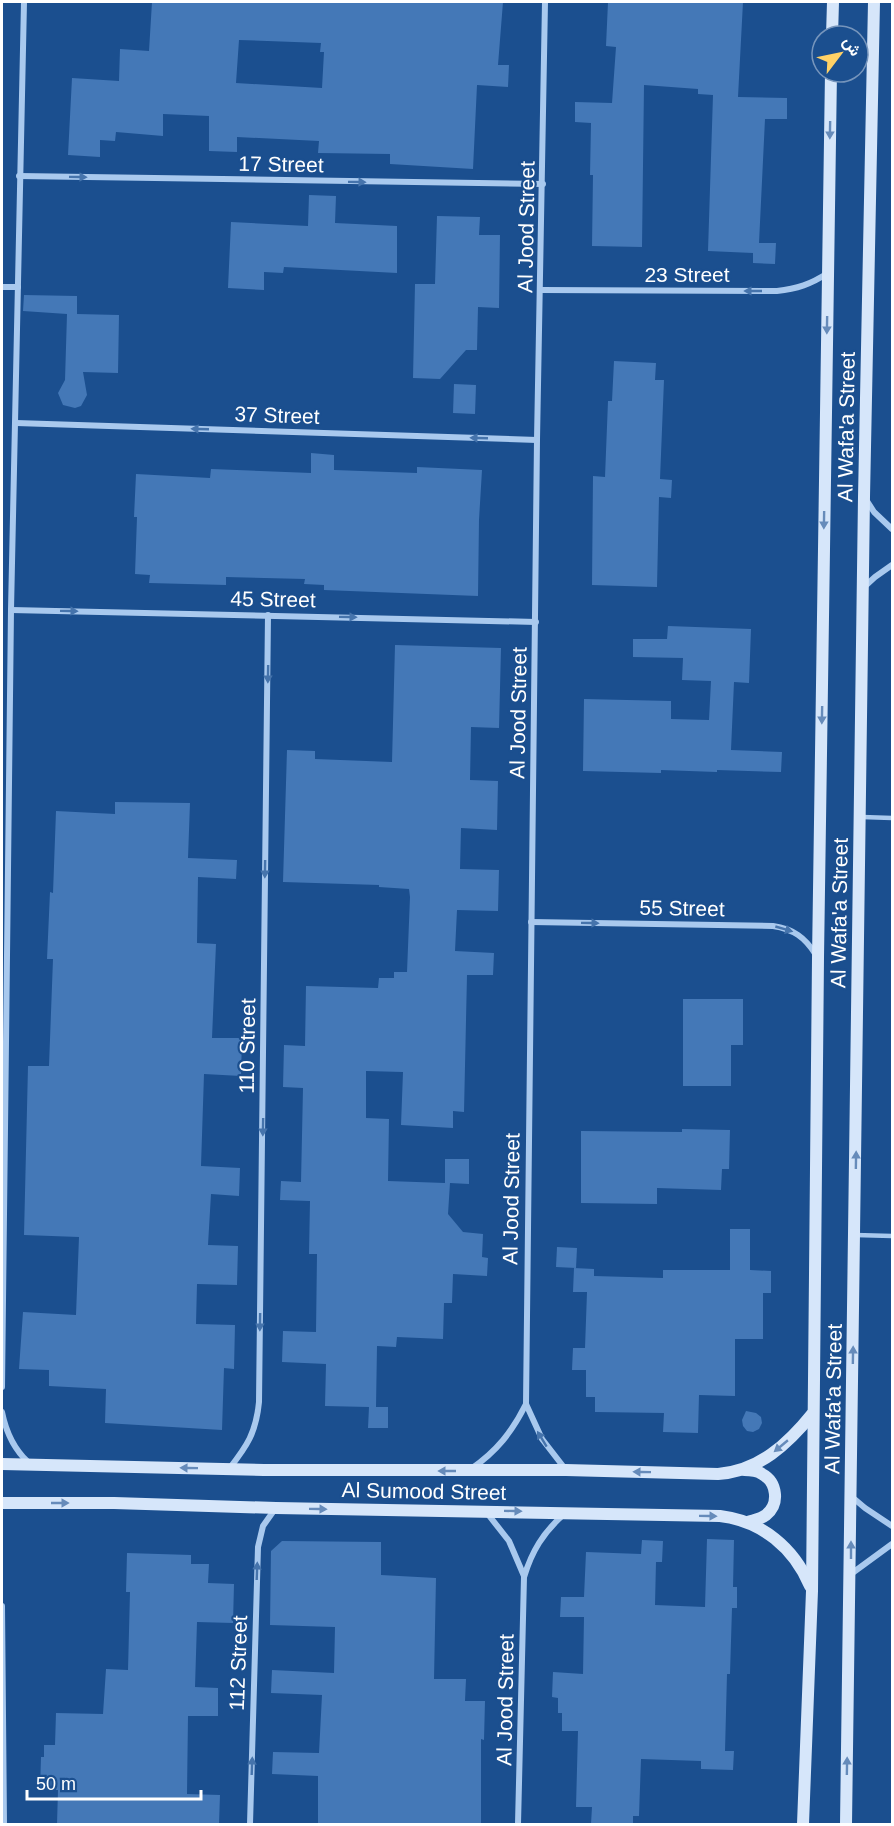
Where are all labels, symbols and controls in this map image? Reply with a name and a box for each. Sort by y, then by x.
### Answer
north arrow [810,24,870,84]
text: ش [839,34,865,60]
one-way arrow [825,121,835,140]
street label: 17 Street [238,152,324,176]
street label: Al Jood Street [513,161,539,293]
one-way arrow [68,173,87,182]
one-way arrow [347,177,366,186]
street label: 23 Street [644,263,730,286]
one-way arrow [744,286,763,296]
one-way arrow [822,316,832,335]
street label: Al Wafa'a Street [833,352,859,502]
street label: 37 Street [234,402,320,428]
one-way arrow [190,425,209,434]
one-way arrow [469,434,488,443]
one-way arrow [819,511,829,530]
street label: 45 Street [230,587,316,611]
one-way arrow [60,607,79,616]
one-way arrow [339,613,358,622]
street label: Al Jood Street [505,647,531,779]
one-way arrow [263,664,272,683]
one-way arrow [817,706,827,725]
street label: Al Wafa'a Street [826,838,852,988]
one-way arrow [261,859,270,878]
street label: 55 Street [639,896,725,920]
one-way arrow [580,918,599,928]
one-way arrow [775,925,793,934]
street label: 110 Street [235,998,259,1094]
one-way arrow [258,1117,267,1136]
street label: Al Jood Street [498,1133,524,1265]
one-way arrow [851,1151,861,1170]
one-way arrow [255,1312,265,1331]
street label: Al Wafa'a Street [820,1324,846,1474]
one-way arrow [848,1346,858,1365]
one-way arrow [537,1431,548,1447]
one-way arrow [773,1440,789,1453]
one-way arrow [180,1463,199,1473]
one-way arrow [438,1466,457,1476]
one-way arrow [633,1467,652,1477]
street label: Al Sumood Street [342,1478,507,1504]
one-way arrow [50,1498,69,1508]
one-way arrow [308,1504,327,1514]
one-way arrow [503,1507,522,1516]
one-way arrow [698,1511,717,1520]
one-way arrow [846,1541,856,1560]
one-way arrow [252,1562,262,1581]
street label: 112 Street [225,1615,251,1711]
street label: Al Jood Street [492,1634,518,1766]
one-way arrow [247,1757,257,1776]
one-way arrow [842,1757,852,1776]
scale bar [27,1763,201,1801]
text: 50 m [36,1774,76,1794]

